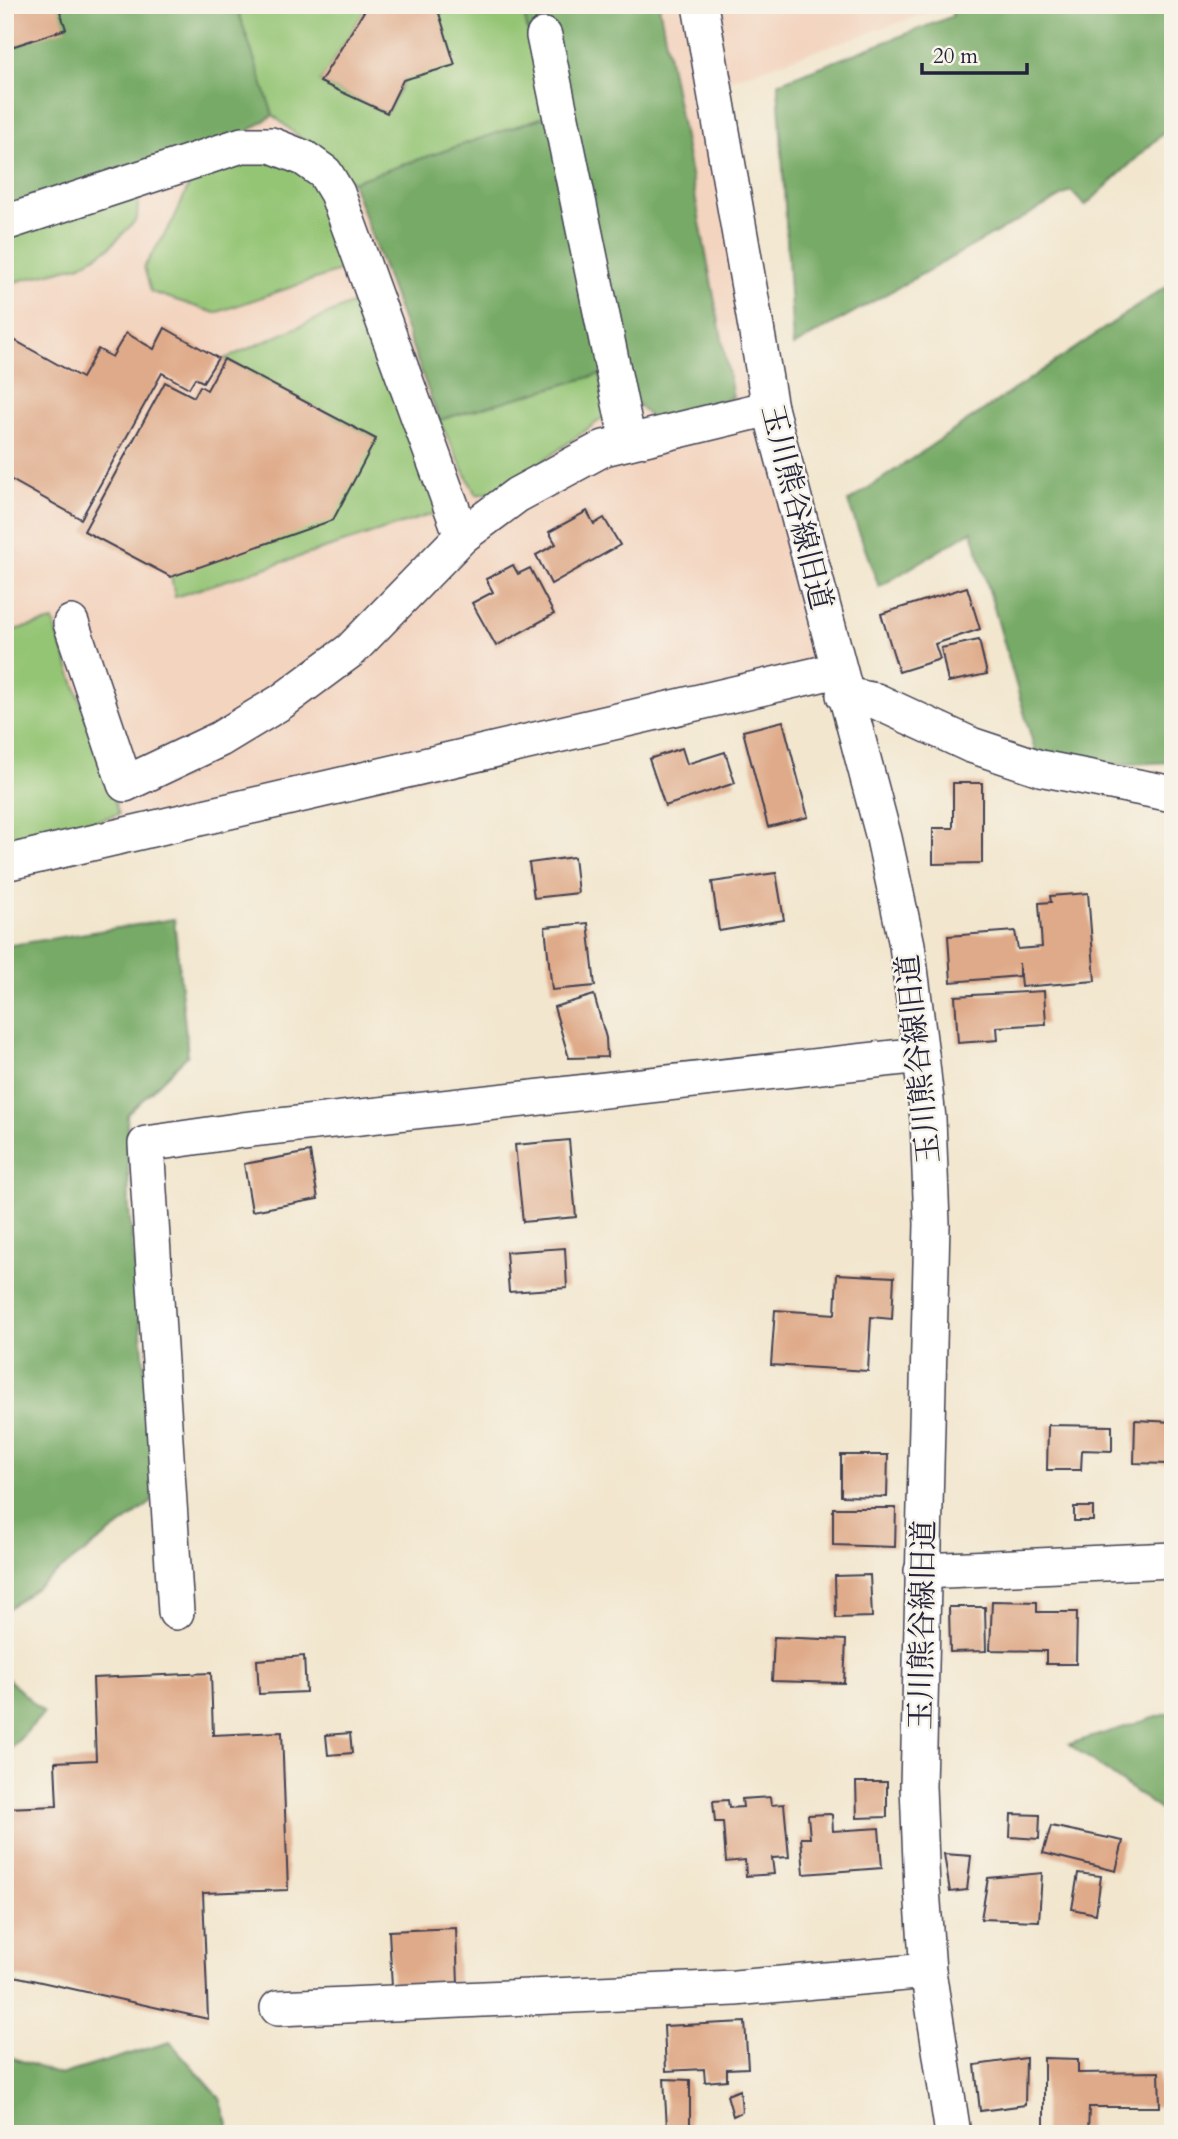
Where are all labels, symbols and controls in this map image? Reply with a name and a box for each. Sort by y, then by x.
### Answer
scale bar [922,32,1028,76]
text: 20 m [933,42,978,71]
street label: 玉川熊谷線旧道 [751,400,842,614]
street label: 玉川熊谷線旧道 [887,952,950,1166]
street label: 玉川熊谷線旧道 [900,1520,945,1730]

